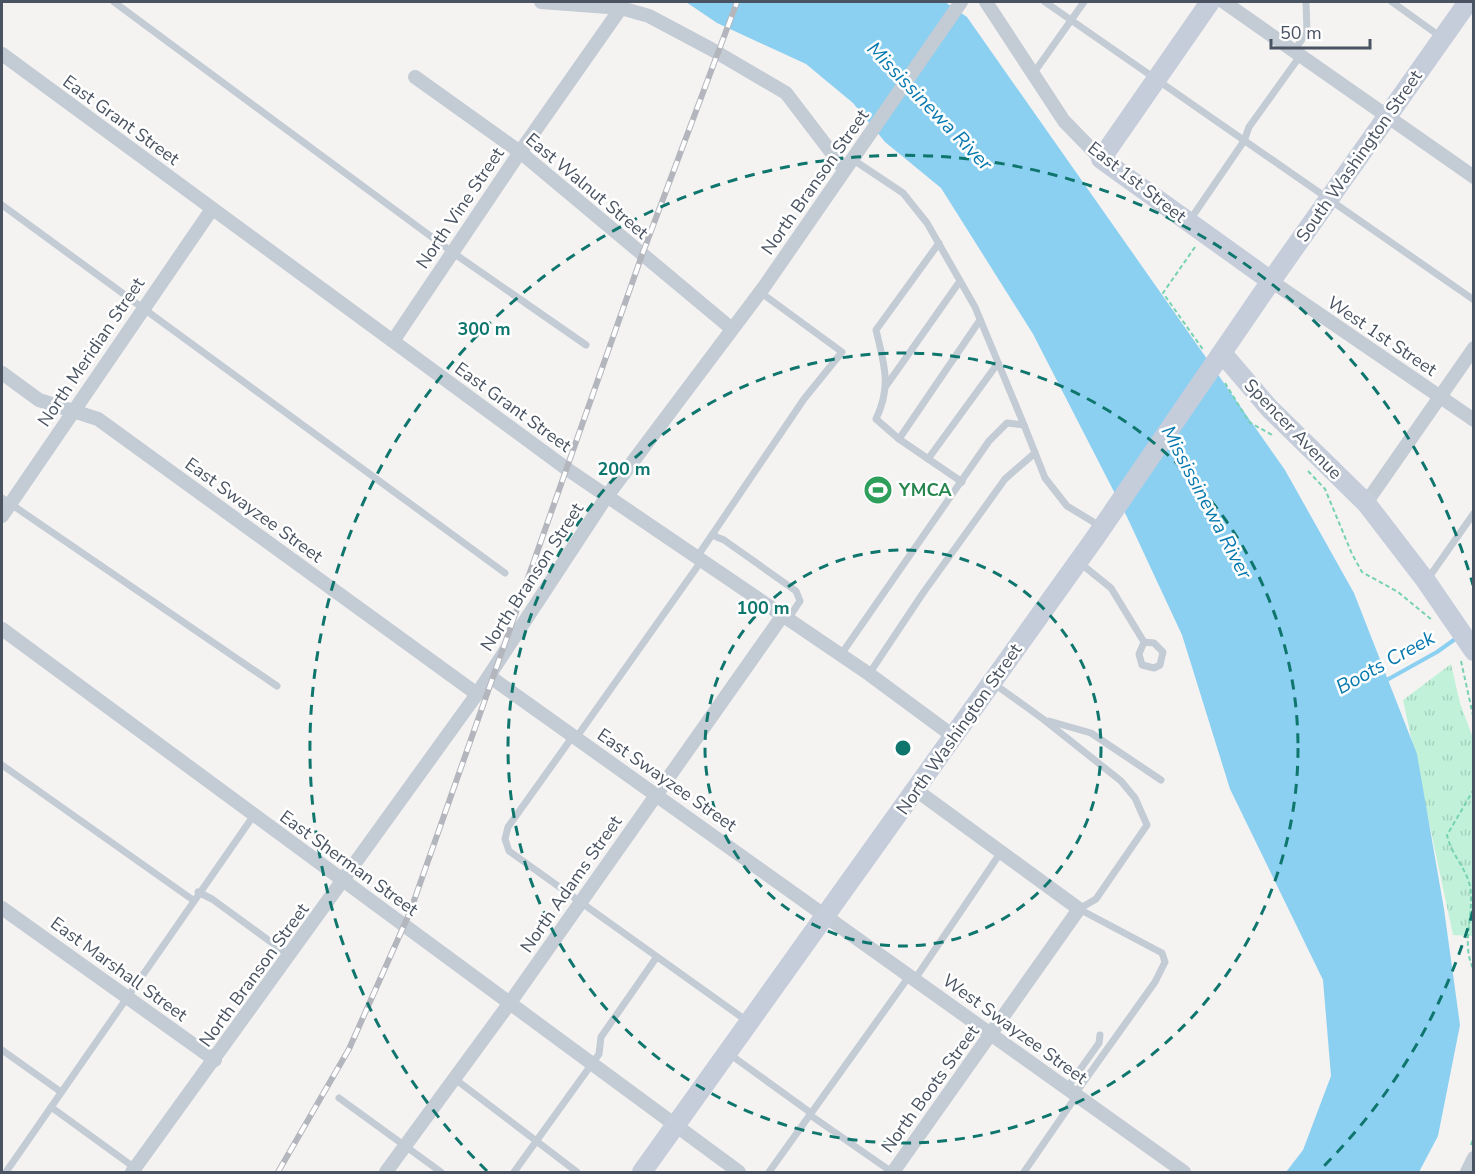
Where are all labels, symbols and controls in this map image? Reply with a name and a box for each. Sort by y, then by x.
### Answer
scale bar [1271,12,1370,50]
text: 50 m [1280,21,1322,45]
water label: Mississinewa River [861,36,999,177]
street label: South Washington Street [1290,65,1428,247]
street label: East Grant Street [58,70,185,171]
street label: North Branson Street [756,104,875,259]
street label: East Walnut Street [521,128,654,245]
street label: East 1st Street [1083,136,1192,228]
street label: North Vine Street [410,142,510,273]
street label: North Meridian Street [32,272,150,431]
street label: West 1st Street [1323,290,1442,382]
text: 300 m [457,317,511,341]
street label: East Grant Street [450,357,577,458]
street label: Spencer Avenue [1239,373,1347,485]
water label: Mississinewa River [1155,421,1259,584]
street label: East Swayzee Street [180,452,328,569]
text: 200 m [597,457,651,481]
sports icon: YMCA [862,474,894,506]
place label: YMCA [898,478,952,502]
street label: North Branson Street [475,498,589,656]
text: 100 m [736,596,790,620]
water label: Boots Creek [1331,624,1440,701]
street label: North Washington Street [891,638,1028,819]
street label: East Swayzee Street [593,723,742,838]
centre of rings [893,738,913,758]
street label: East Sherman Street [275,805,424,922]
street label: North Adams Street [515,810,628,957]
street label: North Branson Street [194,898,315,1052]
street label: East Marshall Street [46,911,193,1027]
street label: West Swayzee Street [938,968,1093,1090]
street label: North Boots Street [876,1020,985,1158]

